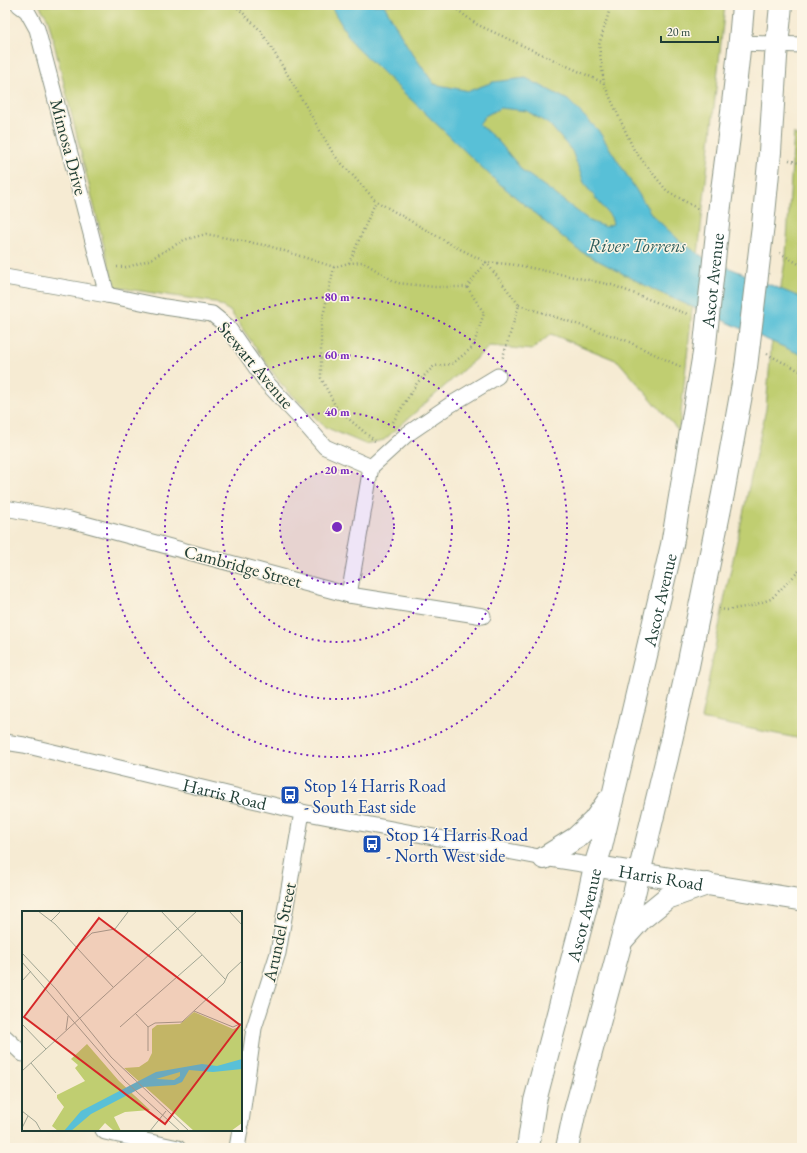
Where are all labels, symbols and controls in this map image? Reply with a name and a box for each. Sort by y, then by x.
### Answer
scale bar [661,18,718,44]
text: 20 m [667,24,691,40]
street label: Mimosa Drive [45,96,93,198]
street label: Ascot Avenue [695,232,728,330]
water label: River Torrens [588,233,687,258]
text: 80 m [324,289,350,305]
street label: Stewart Avenue [213,317,299,413]
text: 60 m [324,347,350,363]
text: 40 m [324,404,350,420]
text: 20 m [324,462,350,478]
centre of rings [330,520,344,534]
street label: Cambridge Street [182,539,305,593]
street label: Ascot Avenue [637,551,681,650]
street label: Harris Road [181,772,270,815]
place label: Stop 14 Harris Road - South East side [304,774,447,818]
bus stop icon: Stop 14 Harris Road - South East side [279,784,301,806]
place label: Stop 14 Harris Road - North West side [386,823,529,867]
bus stop icon: Stop 14 Harris Road - North West side [361,833,383,855]
street label: Harris Road [617,859,706,895]
street label: Ascot Avenue [560,866,606,965]
street label: Arundel Street [257,880,301,985]
inset map [22,911,242,1131]

